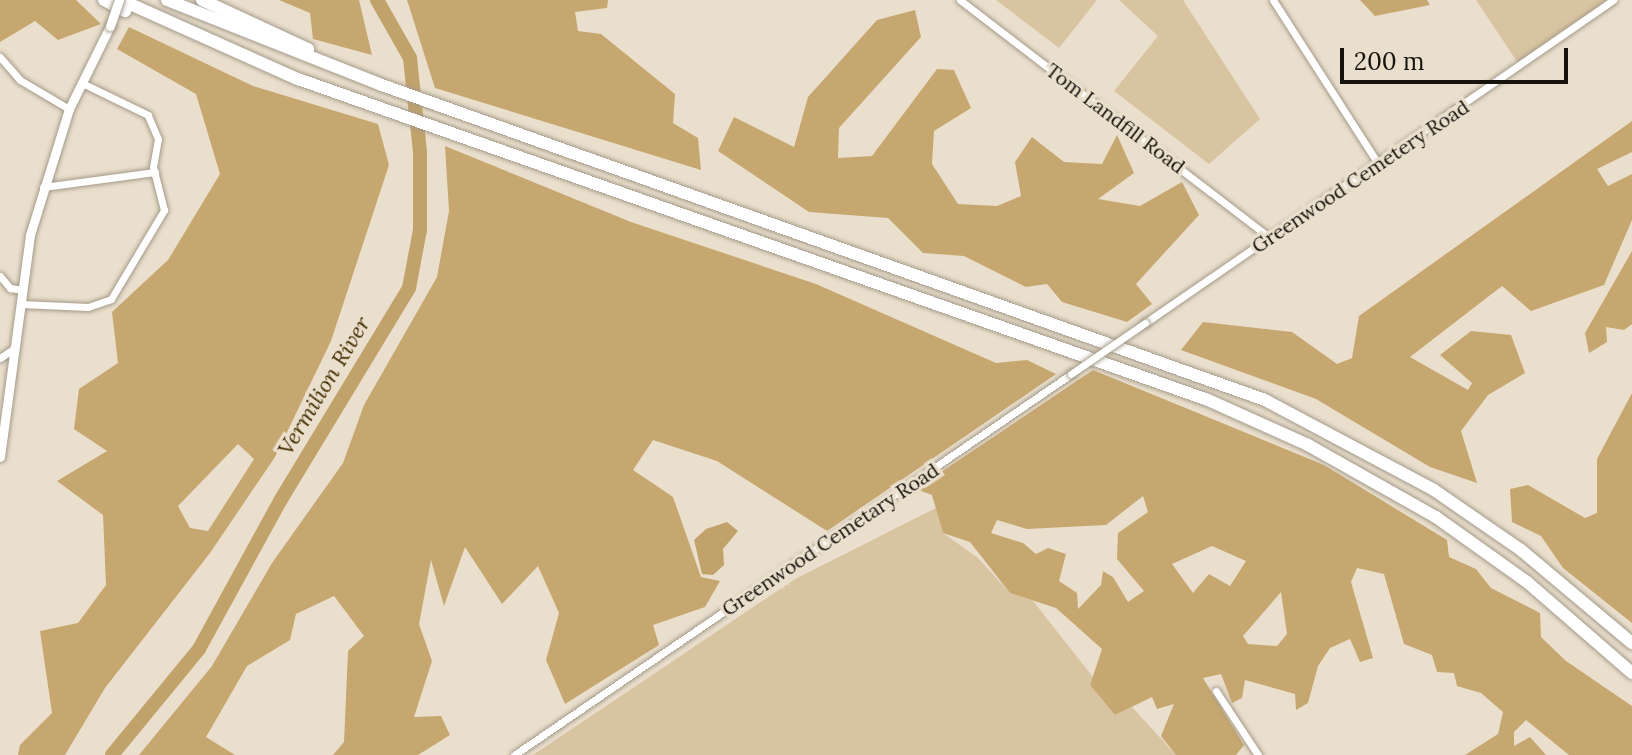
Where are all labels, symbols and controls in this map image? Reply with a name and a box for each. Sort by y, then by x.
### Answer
scale bar [1344,32,1572,82]
text: 200 m [1354,46,1424,77]
street label: Tom Landfill Road [1042,58,1190,178]
street label: Greenwood Cemetery Road [1247,94,1473,258]
water label: Vermilion River [272,312,376,460]
street label: Greenwood Cemetary Road [717,457,943,621]

